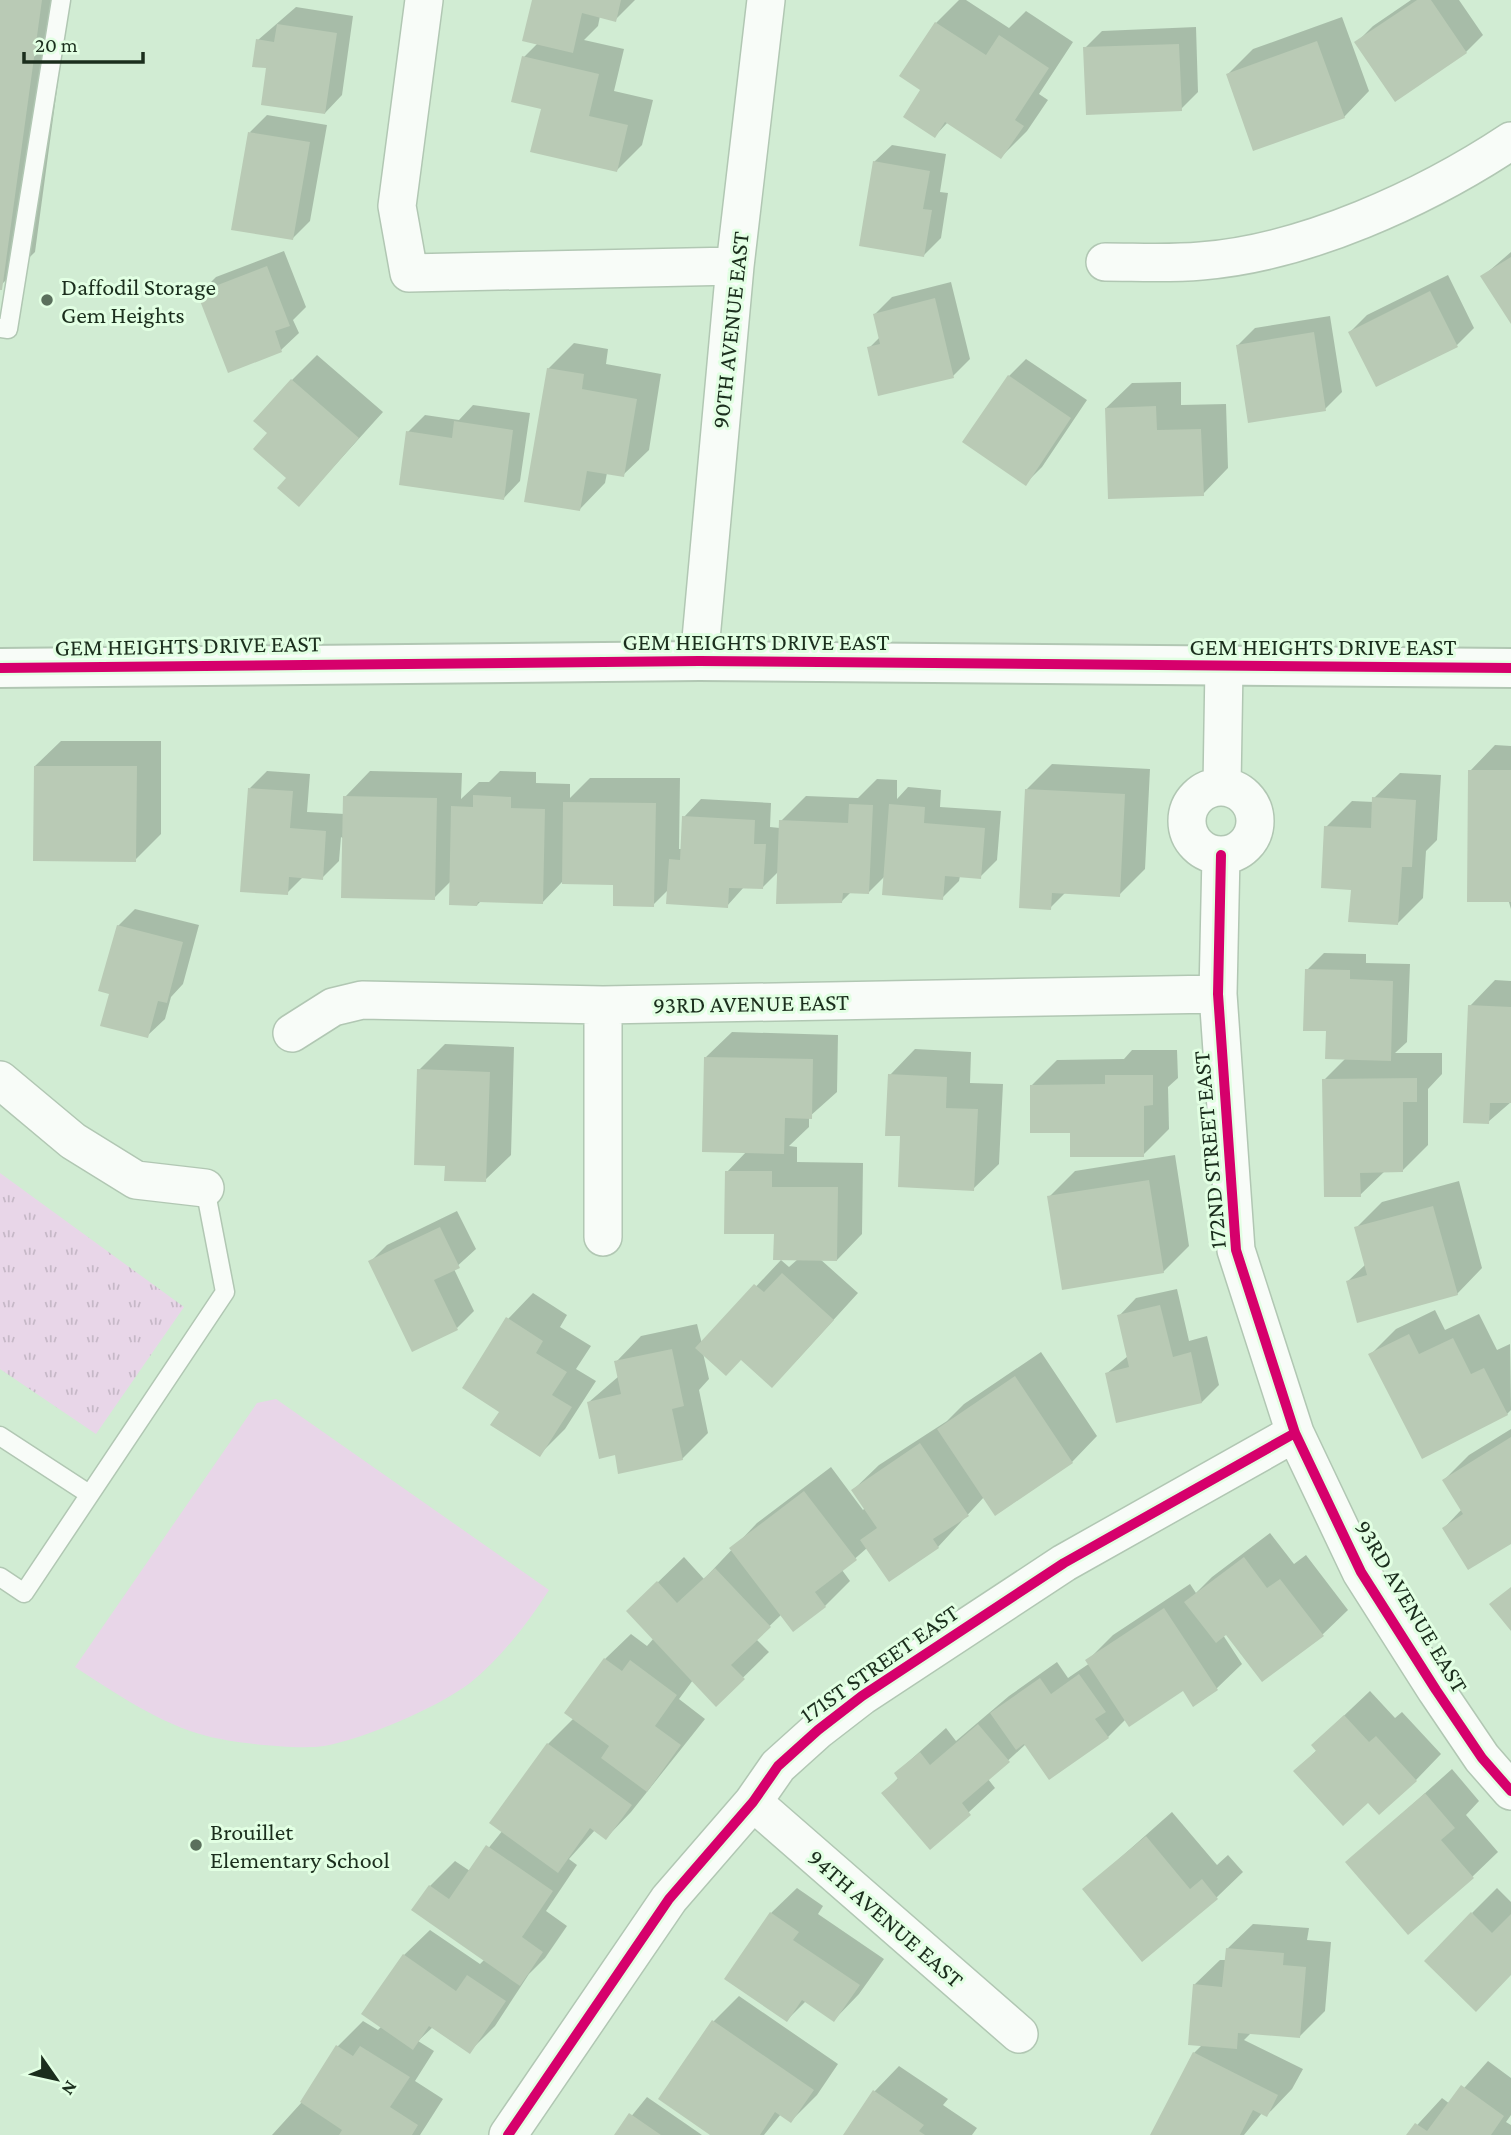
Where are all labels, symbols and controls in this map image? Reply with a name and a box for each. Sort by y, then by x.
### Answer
scale bar [24,21,144,65]
text: 20 m [35,33,78,57]
street label: 90TH AVENUE EAST [706,230,754,430]
place label: Daffodil Storage Gem Heights [61,273,216,328]
marker: Daffodil Storage Gem Heights [39,292,55,308]
street label: GEM HEIGHTS DRIVE EAST [623,628,889,655]
street label: GEM HEIGHTS DRIVE EAST [54,629,322,661]
street label: GEM HEIGHTS DRIVE EAST [1190,633,1456,660]
street label: 93RD AVENUE EAST [653,988,849,1018]
street label: 172ND STREET EAST [1187,1050,1231,1250]
street label: 93RD AVENUE EAST [1350,1515,1474,1697]
street label: 171ST STREET EAST [794,1598,964,1728]
place label: Brouillet Elementary School [210,1818,390,1873]
marker: Brouillet Elementary School [188,1837,204,1853]
street label: 94TH AVENUE EAST [803,1843,969,1993]
north arrow [21,2044,91,2114]
text: N [57,2077,82,2100]

